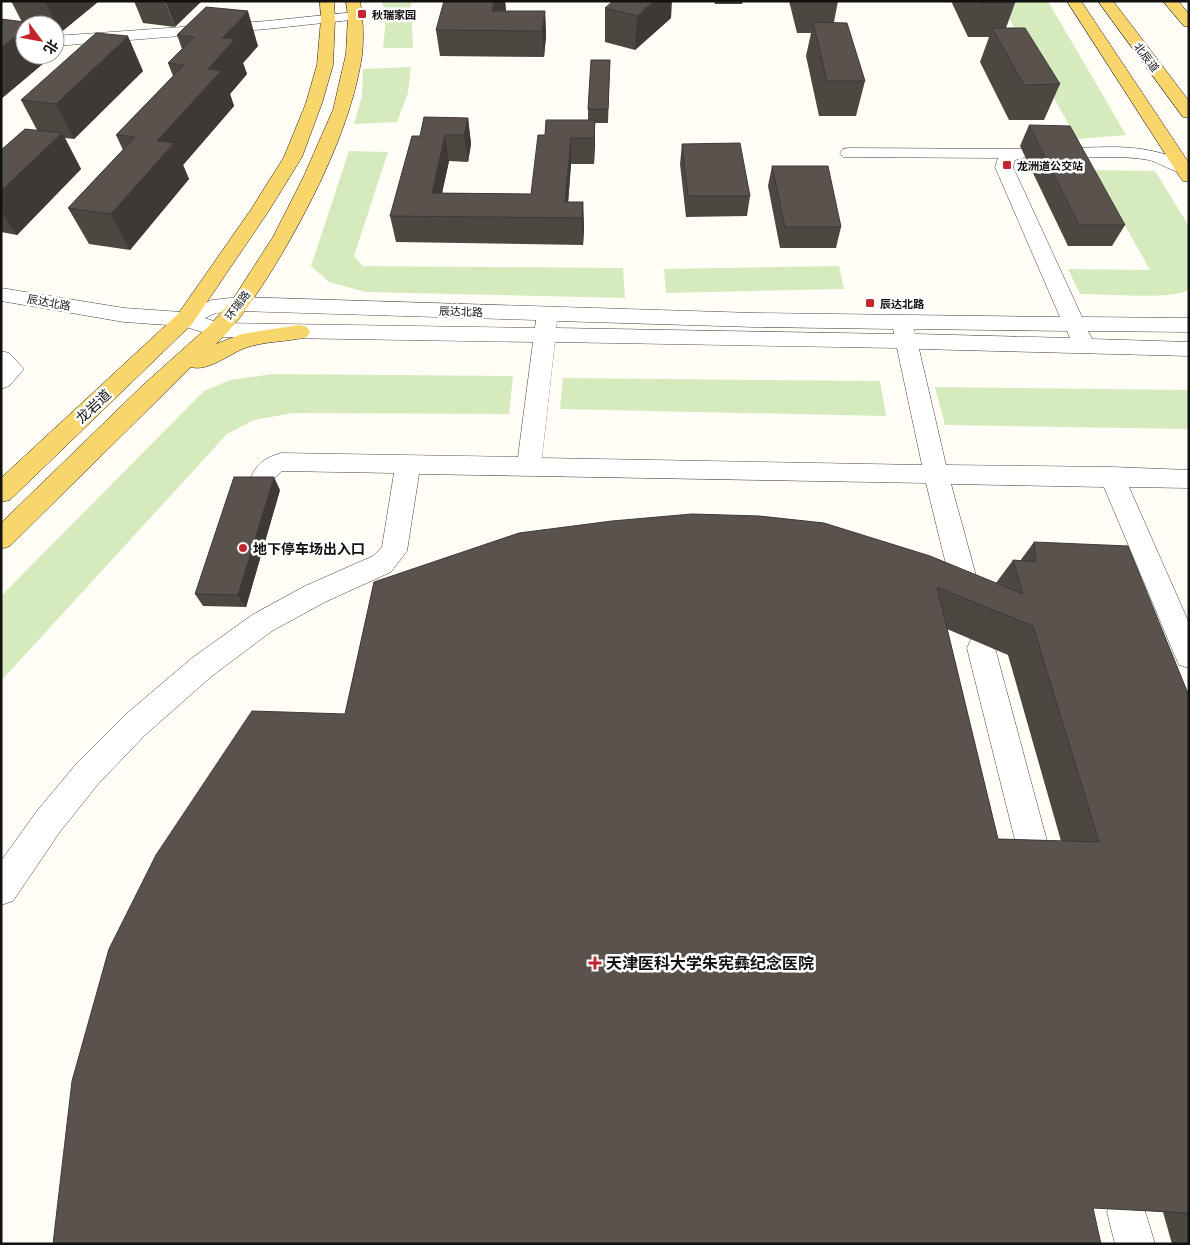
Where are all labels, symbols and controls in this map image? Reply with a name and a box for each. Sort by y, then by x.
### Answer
place label: 秋瑞家园 [372,7,416,22]
marker: 秋瑞家园 [356,8,368,20]
north arrow [15,15,65,65]
text: 北 [40,36,63,58]
street label: 北辰道 [1131,39,1163,75]
place label: 龙洲道公交站 [1017,158,1083,173]
marker: 龙洲道公交站 [1001,159,1013,171]
street label: 环瑞路 [221,287,253,323]
street label: 辰达北路 [26,291,72,313]
place label: 辰达北路 [880,296,925,311]
marker: 辰达北路 [864,297,876,309]
street label: 辰达北路 [439,303,483,319]
street label: 龙岩道 [71,385,115,427]
place label: 地下停车场出入口 [253,539,365,558]
marker: 地下停车场出入口 [237,542,249,554]
place label: 天津医科大学朱宪彝纪念医院 [606,952,814,974]
marker: 天津医科大学朱宪彝纪念医院 [588,956,602,970]

